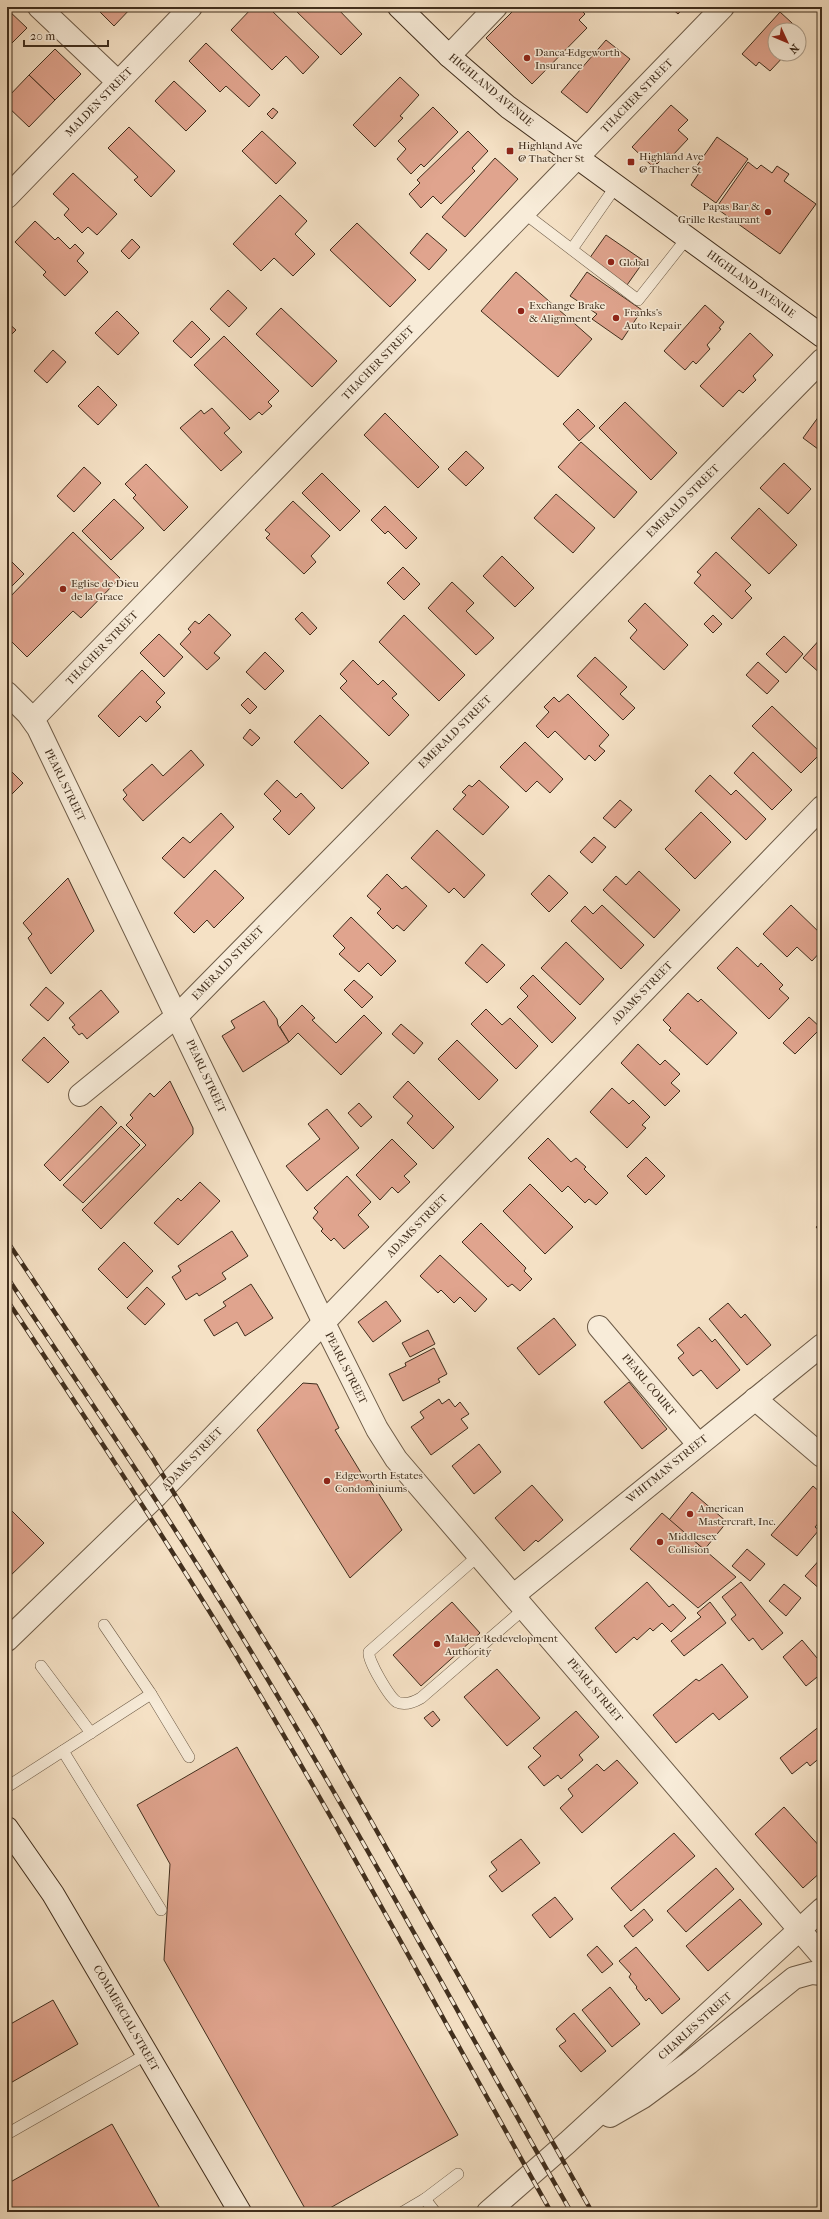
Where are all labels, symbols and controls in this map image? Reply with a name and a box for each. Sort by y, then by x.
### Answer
scale bar [24,22,108,48]
north arrow [767,22,807,62]
text: 20 m [30,29,55,43]
text: N [786,41,801,57]
place label: Danca-Edgeworth Insurance [535,46,621,72]
street label: HIGHLAND AVENUE [446,51,536,129]
marker: Danca-Edgeworth Insurance [522,53,532,63]
street label: THACHER STREET [598,56,676,136]
street label: MALDEN STREET [63,64,136,139]
place label: Highland Ave @ Thatcher St [518,139,584,165]
marker: Highland Ave @ Thatcher St [505,146,515,156]
place label: Highland Ave @ Thacher St [639,150,704,176]
marker: Highland Ave @ Thacher St [626,157,636,167]
place label: Papas Bar & Grille Restaurant [678,200,760,226]
marker: Papas Bar & Grille Restaurant [763,207,773,217]
street label: HIGHLAND AVENUE [704,247,798,321]
place label: Global [619,256,649,269]
marker: Global [606,257,616,267]
place label: Exchange Brake & Alignment [529,299,606,325]
marker: Exchange Brake & Alignment [516,306,526,316]
place label: Franks's Auto Repair [623,306,682,332]
marker: Franks's Auto Repair [611,313,621,323]
street label: THACHER STREET [339,323,417,403]
street label: EMERALD STREET [644,461,723,540]
place label: Eglise de Dieu de la Grace [71,577,140,603]
marker: Eglise de Dieu de la Grace [58,584,68,594]
street label: THACHER STREET [63,608,141,688]
street label: EMERALD STREET [416,692,495,771]
street label: PEARL STREET [42,747,88,824]
street label: EMERALD STREET [189,923,267,1003]
street label: ADAMS STREET [608,958,676,1028]
street label: PEARL STREET [183,1037,229,1115]
street label: ADAMS STREET [383,1191,451,1261]
street label: PEARL STREET [322,1330,370,1407]
street label: PEARL COURT [619,1351,679,1419]
street label: ADAMS STREET [158,1424,226,1494]
street label: WHITMAN STREET [623,1432,711,1506]
place label: Edgeworth Estates Condominiums [335,1469,423,1495]
marker: Edgeworth Estates Condominiums [322,1476,332,1486]
place label: American Mastercraft, Inc. [697,1502,776,1528]
marker: American Mastercraft, Inc. [685,1509,695,1519]
place label: Middlesex Collision [668,1530,717,1556]
marker: Middlesex Collision [655,1537,665,1547]
place label: Malden Redevelopment Authority [444,1632,558,1658]
marker: Malden Redevelopment Authority [432,1639,442,1649]
street label: PEARL STREET [565,1655,626,1725]
street label: COMMERCIAL STREET [90,1963,162,2074]
street label: CHARLES STREET [656,1989,735,2062]

